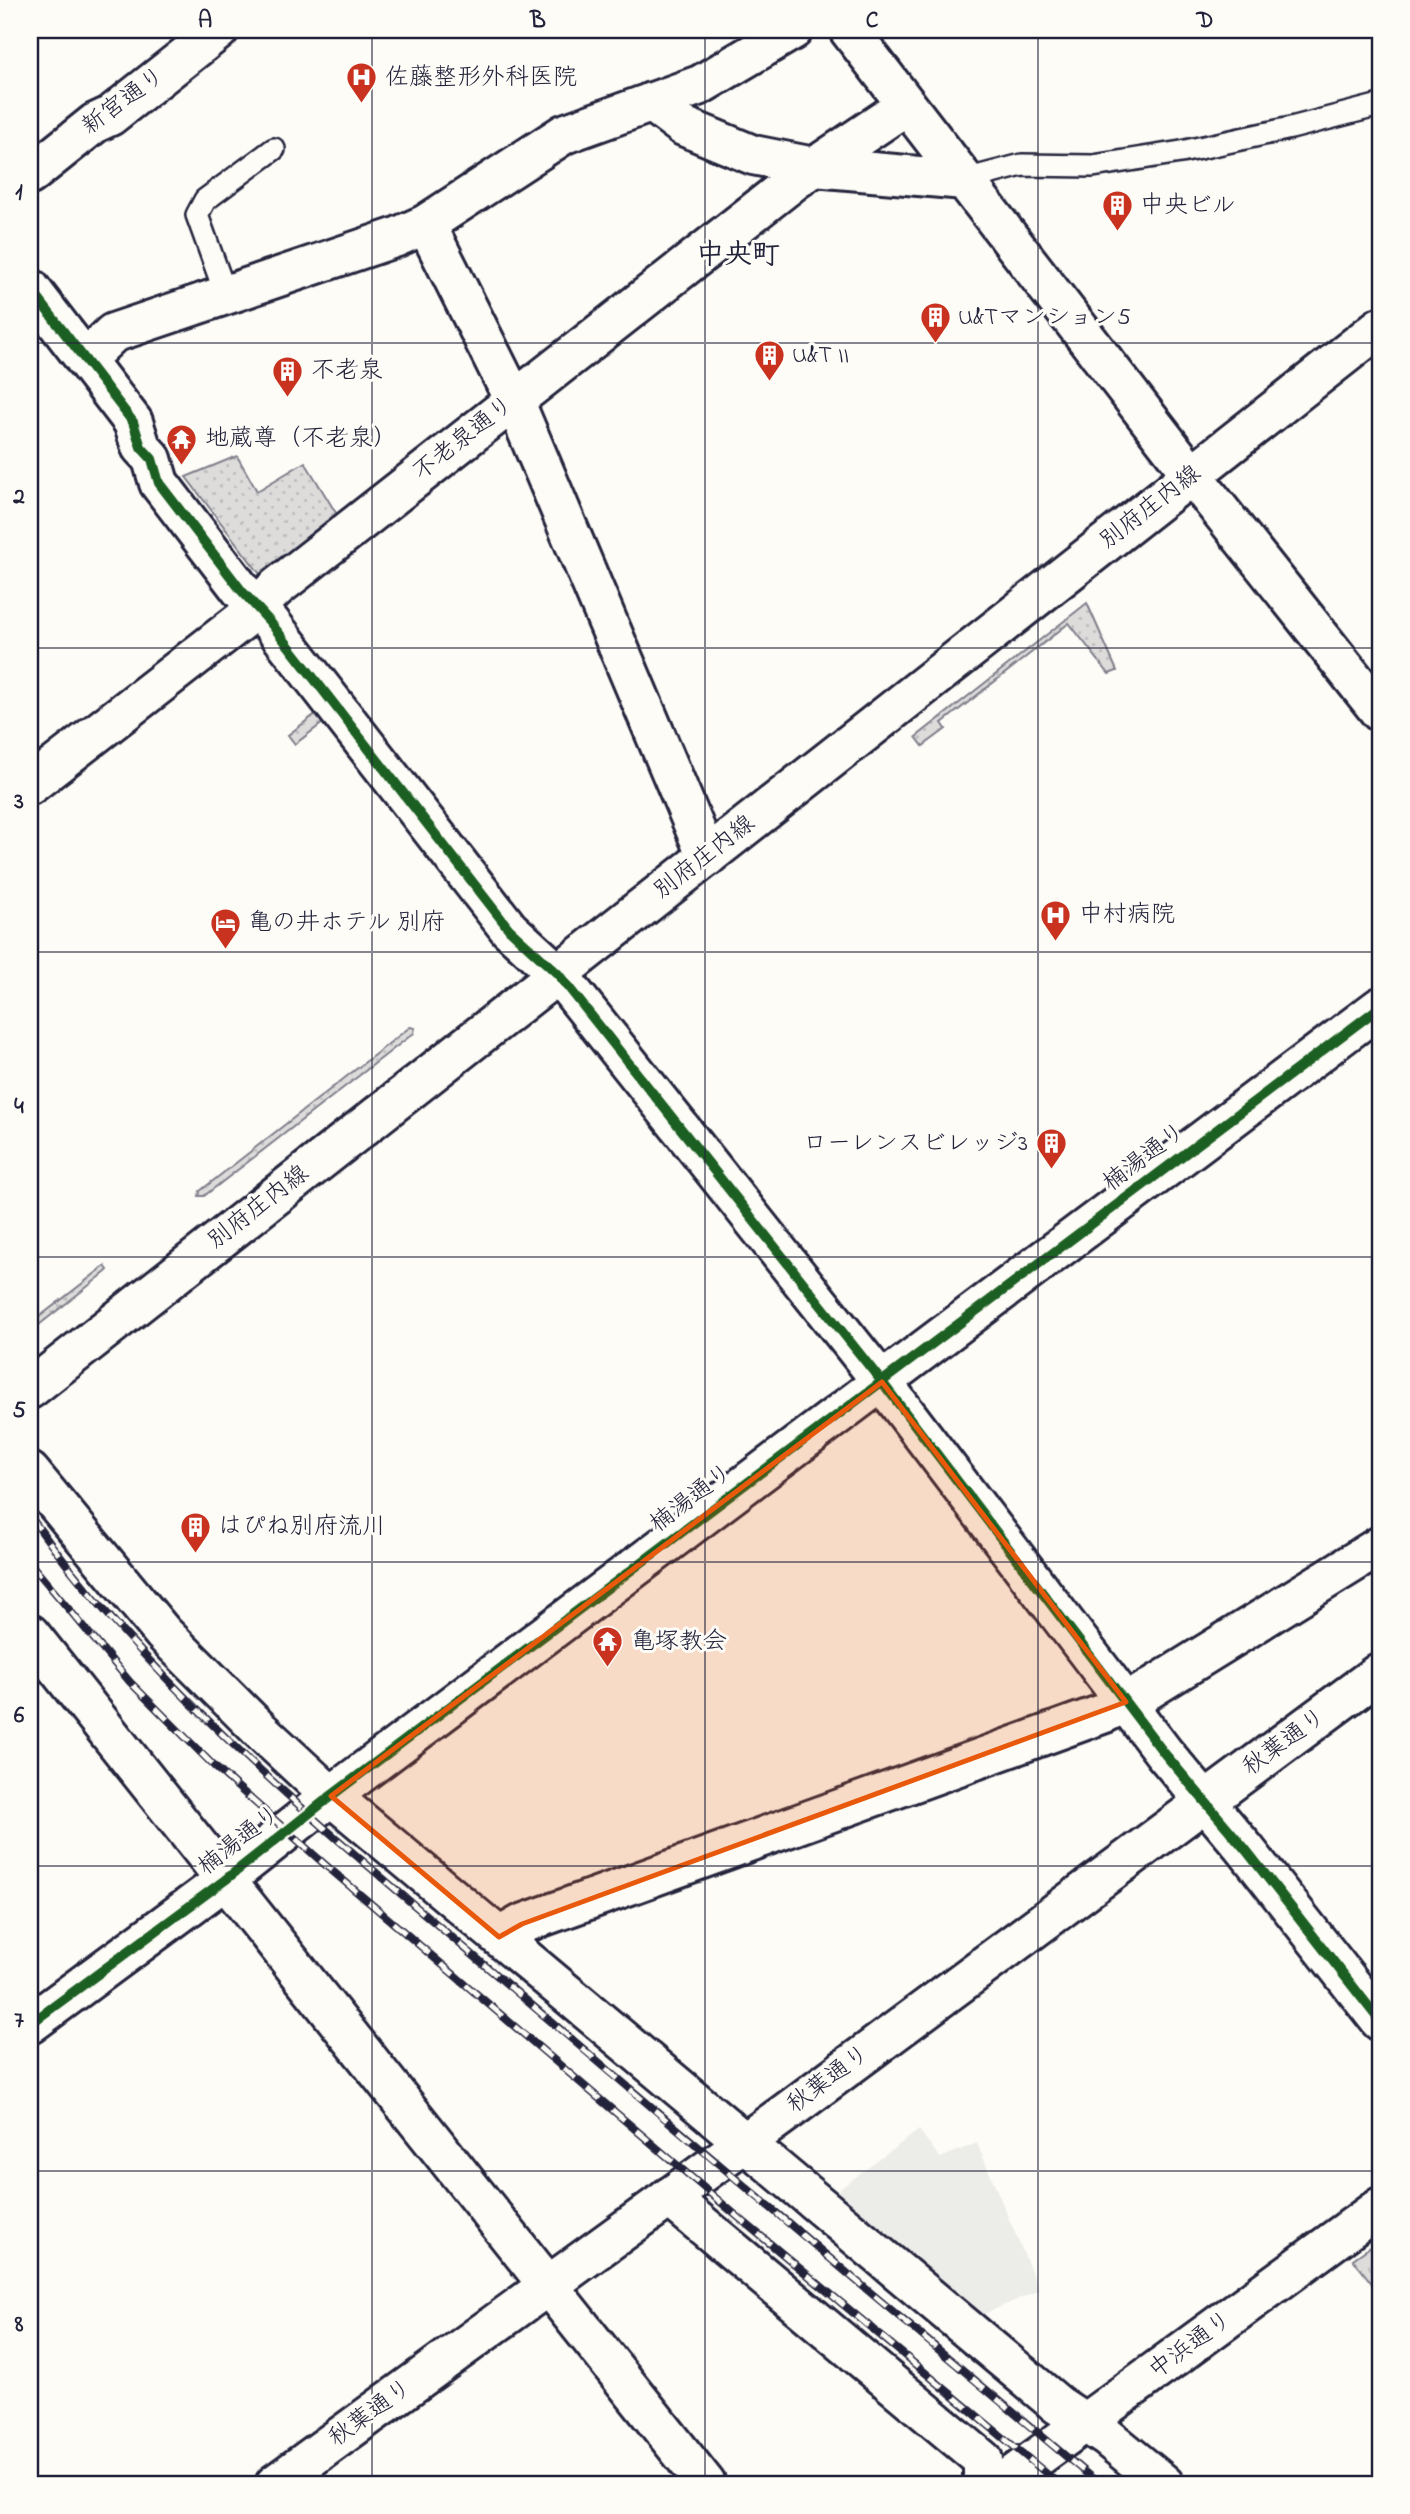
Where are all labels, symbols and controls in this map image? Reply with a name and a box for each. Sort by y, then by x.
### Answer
text: A [198,5,212,38]
text: B [529,5,546,38]
text: C [866,5,879,38]
text: D [1196,5,1213,38]
street label: 新宮通り [75,60,173,144]
hospital icon: 佐藤整形外科医院 [345,61,379,105]
place label: 佐藤整形外科医院 [385,61,577,96]
text: 1 [15,177,23,210]
building icon: 中央ビル [1100,189,1134,233]
place label: 中央ビル [1140,189,1236,224]
district label: 中央町 [696,236,780,277]
building icon: U&Tマンション5 [918,301,952,345]
place label: U&Tマンション5 [958,301,1131,336]
building icon: U&T II [752,339,786,383]
place label: U&T II [792,339,849,374]
building icon: 不老泉 [271,354,305,398]
place label: 不老泉 [311,354,383,389]
street label: 不老泉通り [406,388,522,490]
temple icon: 地蔵尊（不老泉） [165,422,199,466]
place label: 地蔵尊（不老泉） [205,422,397,457]
street label: 別府庄内線 [1093,457,1209,559]
text: 2 [12,481,25,514]
text: 3 [13,786,24,819]
street label: 別府庄内線 [647,807,763,909]
hospital icon: 中村病院 [1039,898,1073,942]
place label: 中村病院 [1079,898,1175,933]
hotel icon: 亀の井ホテル 別府 [208,906,242,950]
place label: 亀の井ホテル 別府 [248,906,445,941]
text: 4 [14,1091,24,1124]
street label: 楠湯通り [1096,1115,1194,1201]
place label: ローレンスビレッジ3 [803,1127,1028,1162]
building icon: ローレンスビレッジ3 [1034,1127,1068,1171]
street label: 別府庄内線 [201,1157,317,1259]
text: 5 [12,1395,26,1428]
street label: 楠湯通り [643,1456,741,1542]
building icon: はぴね別府流川 [178,1510,212,1554]
place label: はぴね別府流川 [218,1510,386,1545]
temple icon: 亀塚教会 [591,1625,625,1669]
place label: 亀塚教会 [631,1625,727,1660]
text: 6 [14,1700,25,1733]
street label: 秋葉通り [1236,1701,1334,1785]
street label: 楠湯通り [191,1798,289,1884]
text: 7 [14,2005,24,2038]
street label: 秋葉通り [780,2037,878,2123]
street label: 中浜通り [1142,2304,1240,2388]
text: 8 [14,2309,24,2342]
street label: 秋葉通り [322,2372,420,2456]

